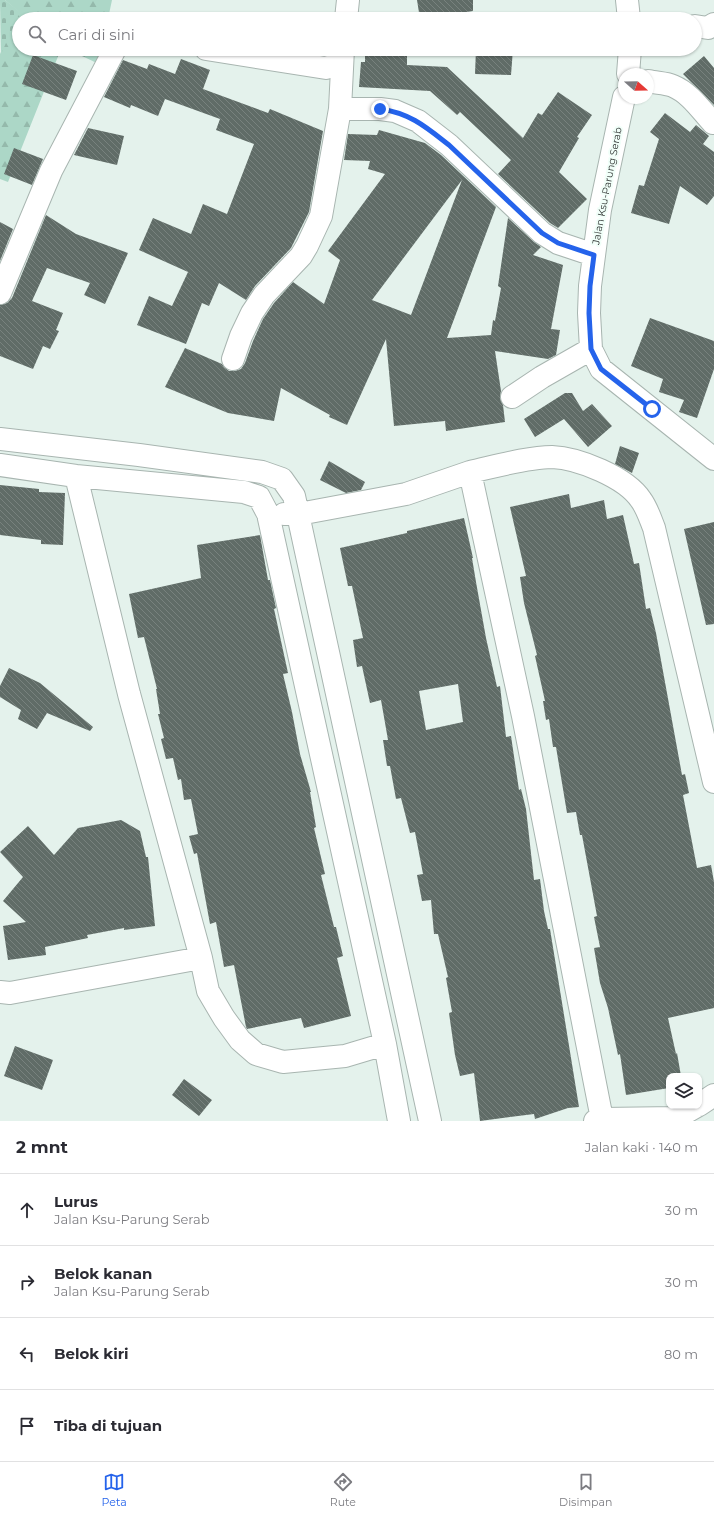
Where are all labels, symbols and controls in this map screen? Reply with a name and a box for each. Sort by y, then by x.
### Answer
search box [12,12,702,56]
icon: search [26,23,48,45]
text: Cari di sini [58,25,135,44]
north arrow [618,68,654,104]
route end [371,100,389,118]
street label: Jalan Ksu-Parung Serab [589,126,625,247]
route start [643,400,661,418]
map controls [666,1073,702,1109]
button: layers [666,1073,702,1109]
text: 2 mnt [16,1137,68,1157]
text: Jalan kaki · 140 m [585,1139,698,1155]
text: Lurus [54,1192,98,1211]
icon: ahead [16,1199,38,1221]
text: 30 m [665,1202,698,1218]
text: Jalan Ksu-Parung Serab [54,1211,209,1227]
text: Belok kanan [54,1264,152,1283]
icon: right [16,1271,38,1293]
text: 30 m [665,1274,698,1290]
text: Jalan Ksu-Parung Serab [54,1283,209,1299]
icon: left [16,1343,38,1365]
text: Belok kiri [54,1344,129,1363]
text: 80 m [664,1346,698,1362]
icon: arrive [16,1415,38,1437]
text: Tiba di tujuan [54,1416,162,1435]
tab: Peta [102,1471,127,1509]
tab: Rute [330,1471,356,1509]
tab: Disimpan [559,1471,612,1509]

